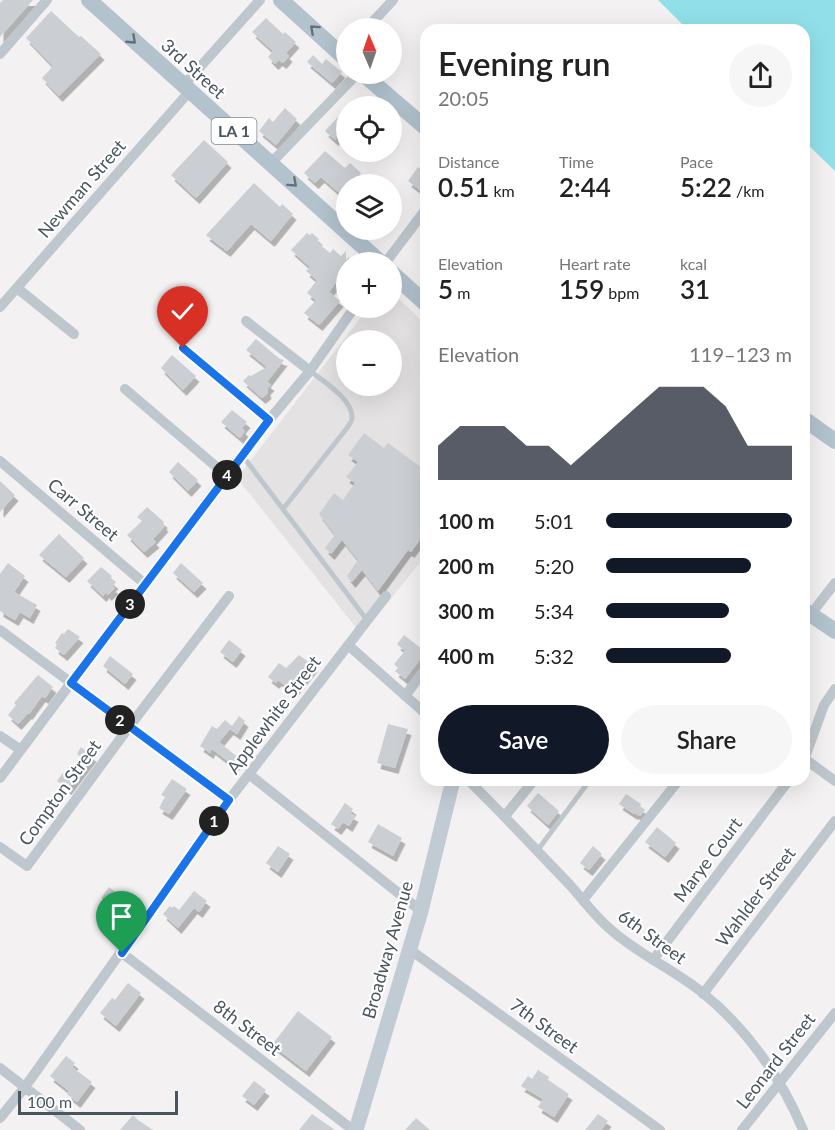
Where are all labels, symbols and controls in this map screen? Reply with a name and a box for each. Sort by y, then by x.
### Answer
north arrow [336,18,402,84]
map controls [336,18,402,396]
one-way arrow [310,25,321,36]
one-way arrow [125,33,136,44]
street label: 3rd Street [157,34,231,103]
text: Evening run [438,43,611,83]
button: share [729,44,792,107]
text: 20:05 [438,86,489,110]
button: locate [336,96,402,162]
road number: LA 1 [212,118,256,144]
street label: Newman Street [33,134,130,242]
text: Distance [438,152,499,171]
text: Time [559,152,594,171]
text: Pace [680,152,713,171]
text: 0.51 [438,171,489,203]
text: 2:44 [559,171,611,203]
text: 5:22 [680,171,732,203]
button: layers [336,174,402,240]
one-way arrow [286,176,297,187]
text: km [489,181,515,200]
text: /km [732,181,764,200]
button: + [336,252,402,318]
text: Elevation [438,254,503,273]
text: Heart rate [559,254,631,273]
text: kcal [680,254,707,273]
text: 5 [438,273,453,305]
text: 159 [559,273,604,305]
text: 31 [680,273,710,305]
text: m [453,283,470,302]
text: bpm [604,283,639,302]
pin [157,286,208,348]
icon: check [166,295,199,328]
button: − [336,330,402,396]
text: Elevation [438,342,519,366]
text: 119–123 m [689,342,792,366]
pin: 4 [212,460,242,490]
text: 4 [222,465,232,484]
street label: Carr Street [44,473,124,546]
text: 100 m [438,509,494,533]
text: 5:01 [534,509,574,533]
text: 200 m [438,554,494,578]
text: 5:20 [534,554,574,578]
pin: 3 [115,589,145,619]
text: 3 [125,594,135,613]
text: 300 m [438,599,494,623]
text: 5:34 [534,599,574,623]
text: 400 m [438,644,494,668]
text: 5:32 [534,644,574,668]
street label: Applewhite Street [222,650,325,778]
pin: 2 [105,705,135,735]
button: Save [438,705,609,774]
button: Share [621,705,792,774]
text: 2 [115,710,125,729]
street label: Compton Street [13,735,105,850]
pin: 1 [199,806,229,836]
text: 1 [209,811,219,830]
street label: Marye Court [668,812,746,906]
street label: Wahlder Street [711,842,800,950]
street label: Broadway Avenue [357,878,417,1021]
pin [96,891,147,953]
icon: arrive [105,900,138,933]
street label: 6th Street [614,904,691,969]
street label: 7th Street [506,993,583,1058]
street label: 8th Street [209,995,286,1060]
street label: Leonard Street [731,1008,820,1113]
scale bar [18,1088,178,1116]
text: 100 m [27,1092,72,1111]

